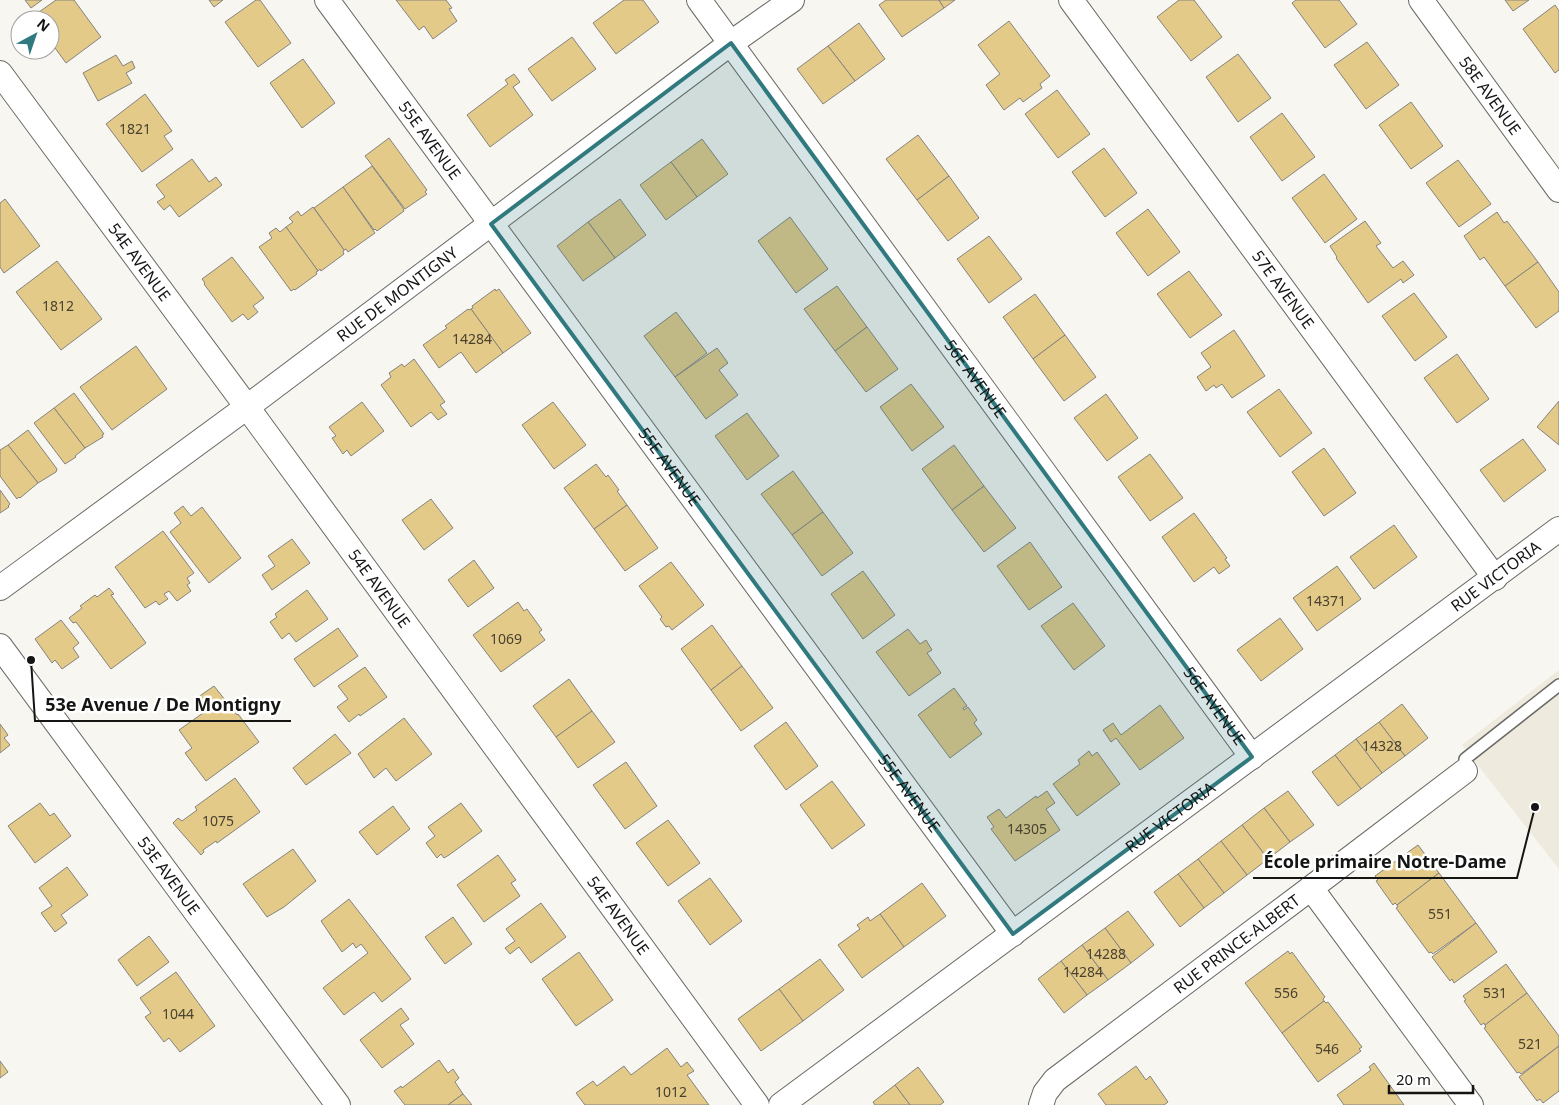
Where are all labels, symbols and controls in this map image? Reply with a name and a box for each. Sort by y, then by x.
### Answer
north arrow [10,10,60,60]
text: N [33,14,54,36]
street label: 58E AVENUE [1454,52,1526,139]
street label: 55E AVENUE [394,97,466,184]
house number: 1821 [119,119,151,138]
street label: 54E AVENUE [103,218,176,306]
street label: RUE DE MONTIGNY [332,241,463,347]
street label: 57E AVENUE [1247,246,1320,333]
house number: 1812 [42,296,74,315]
house number: 14284 [452,329,492,348]
street label: 56E AVENUE [940,335,1012,422]
street label: 55E AVENUE [634,423,706,510]
street label: RUE VICTORIA [1446,535,1545,617]
street label: 54E AVENUE [343,545,416,632]
house number: 14371 [1306,591,1346,610]
house number: 1069 [490,629,522,648]
street label: 56E AVENUE [1178,662,1251,749]
callout: 53e Avenue / De Montigny [35,688,291,721]
text: 53e Avenue / De Montigny [45,692,281,716]
house number: 14328 [1362,736,1402,755]
street label: 55E AVENUE [873,749,946,837]
street label: RUE VICTORIA [1121,776,1220,858]
house number: 1075 [202,811,234,830]
house number: 14305 [1007,819,1047,838]
street label: 53E AVENUE [133,832,205,919]
callout: École primaire Notre-Dame [1253,845,1517,878]
text: École primaire Notre-Dame [1263,849,1507,873]
street label: 54E AVENUE [582,872,655,959]
street label: RUE PRINCE-ALBERT [1169,889,1304,999]
house number: 551 [1428,904,1452,923]
house number: 14288 [1086,944,1126,963]
house number: 14284 [1063,962,1103,981]
house number: 556 [1274,983,1298,1002]
house number: 531 [1483,983,1507,1002]
house number: 1044 [162,1004,194,1023]
house number: 521 [1518,1034,1542,1053]
house number: 546 [1315,1039,1339,1058]
scale bar [1389,1062,1473,1094]
text: 20 m [1396,1069,1431,1089]
house number: 1012 [655,1082,687,1101]

